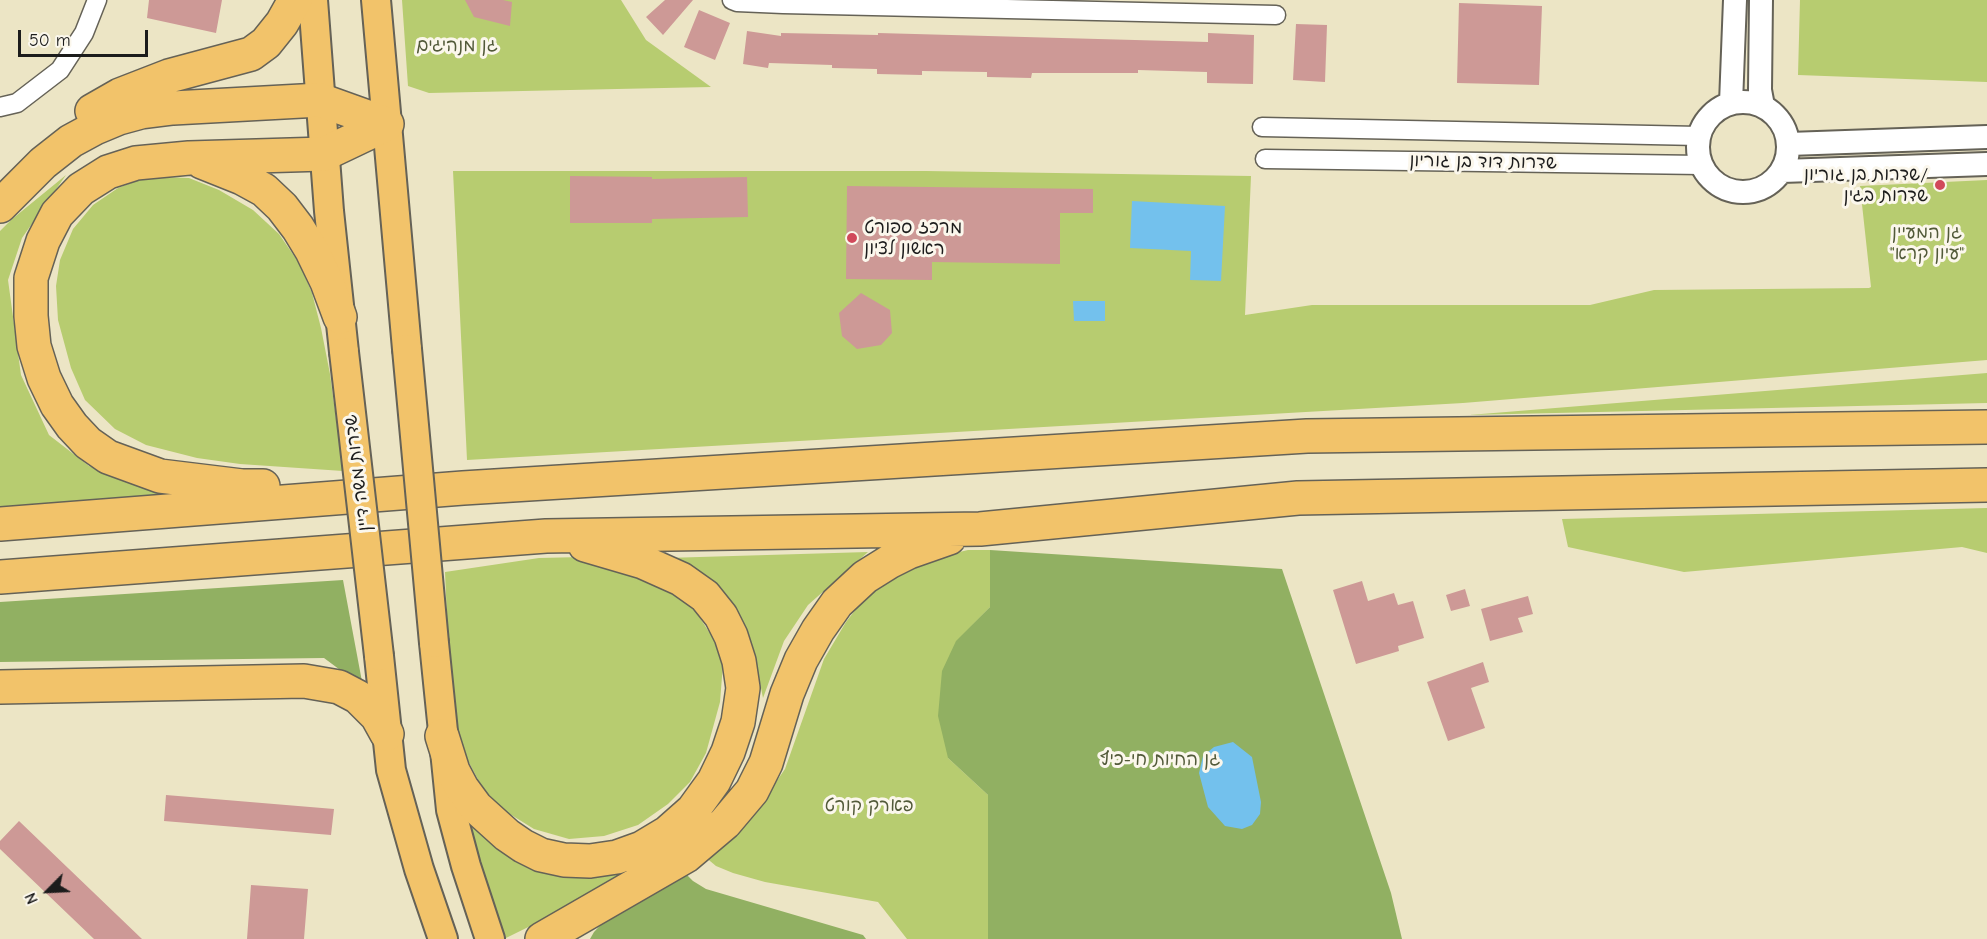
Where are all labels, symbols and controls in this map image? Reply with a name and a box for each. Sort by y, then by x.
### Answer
scale bar [21,18,152,56]
text: 50 m [29,30,71,51]
park label: גן מנהיגים [416,35,498,57]
street label: שדרות דוד בן גוריון [1409,150,1557,174]
place label: שדרות בן גוריון/ שדרות בגין [1804,164,1928,207]
marker: שדרות בן גוריון/ שדרות בגין [1933,178,1947,192]
place label: מרכז ספורט ראשון לציון [864,217,962,260]
park label: גן המעיין "עיון קרא" [1890,222,1964,264]
marker: מרכז ספורט ראשון לציון [845,231,859,245]
street label: שדרות משה דיין [340,413,376,533]
park label: גן החיות חי-כיף [1100,749,1220,771]
park label: פארק קורט [824,795,914,817]
north arrow [18,861,78,921]
text: N [21,890,42,907]

